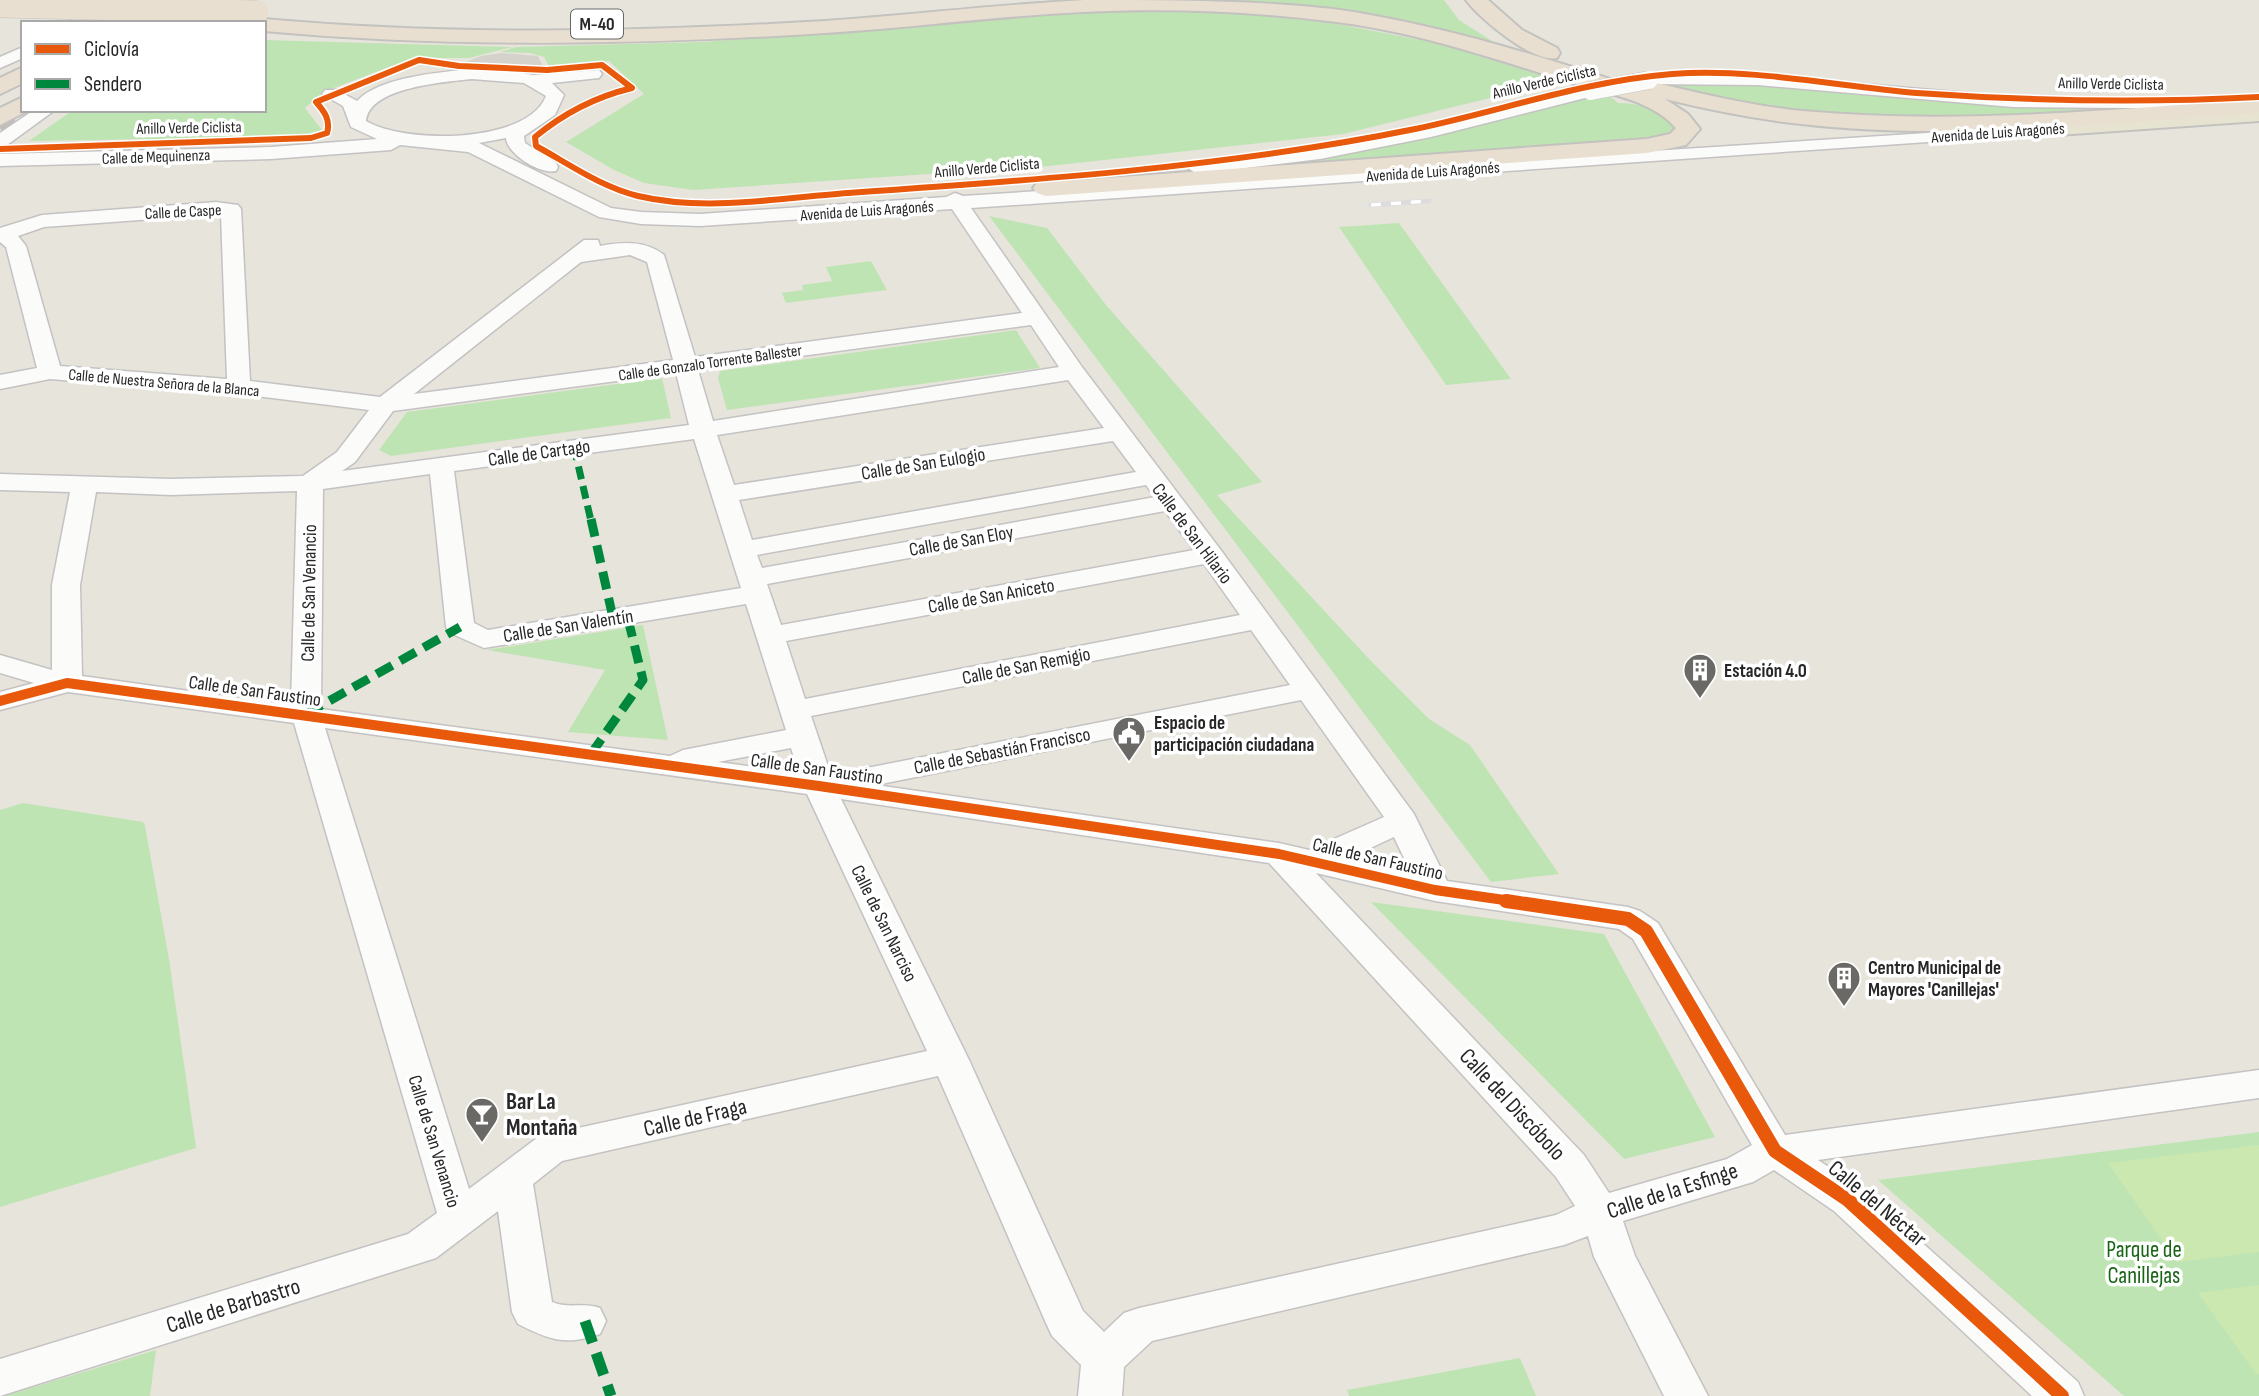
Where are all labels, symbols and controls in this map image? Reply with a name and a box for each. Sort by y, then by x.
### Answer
road number: M-40 [571,9,623,38]
legend [21,21,266,112]
text: Ciclovía [84,37,139,62]
street label: Anillo Verde Ciclista [1490,61,1598,104]
text: Sendero [84,72,142,97]
street label: Anillo Verde Ciclista [2057,74,2164,95]
street label: Anillo Verde Ciclista [135,118,242,139]
street label: Avenida de Luis Aragonés [1930,119,2066,148]
street label: Calle de Mequinenza [101,146,211,169]
street label: Anillo Verde Ciclista [933,154,1040,183]
street label: Avenida de Luis Aragonés [1365,158,1501,187]
street label: Avenida de Luis Aragonés [799,197,935,226]
street label: Calle de Caspe [144,201,222,224]
street label: Calle de Gonzalo Torrente Ballester [617,341,804,386]
street label: Calle de Nuestra Señora de la Blanca [68,366,260,401]
street label: Calle de Cartago [487,435,592,472]
street label: Calle de San Eulogio [860,443,987,486]
street label: Calle de San Hilario [1146,479,1237,589]
street label: Calle de San Eloy [907,521,1016,562]
street label: Calle de San Venancio [297,524,322,662]
street label: Calle de San Aniceto [926,574,1056,619]
street label: Calle de San Valentín [502,605,635,648]
street label: Calle de San Remigio [960,643,1092,690]
building icon: Estación 4.0 [1681,651,1719,700]
place label: Estación 4.0 [1724,660,1807,683]
street label: Calle de San Faustino [187,671,322,712]
place label: Espacio de participación ciudadana [1154,712,1314,757]
public building icon: Espacio de participación ciudadana [1110,714,1148,763]
street label: Calle de Sebastián Francisco [912,723,1092,780]
street label: Calle de San Faustino [749,749,884,790]
street label: Calle de San Faustino [1310,833,1445,886]
street label: Calle de San Narciso [845,861,922,986]
place label: Centro Municipal de Mayores 'Canillejas' [1868,957,2001,1002]
building icon: Centro Municipal de Mayores 'Canillejas' [1825,959,1863,1008]
street label: Calle del Discóbolo [1453,1043,1571,1167]
street label: Calle de San Venancio [402,1072,465,1210]
place label: Bar La Montaña [506,1088,578,1142]
street label: Calle de Fraga [641,1093,750,1143]
bar icon: Bar La Montaña [463,1095,501,1144]
street label: Calle del Néctar [1822,1154,1933,1253]
street label: Calle de la Esfinge [1603,1157,1741,1225]
park label: Parque de Canillejas [2106,1236,2182,1290]
street label: Calle de Barbastro [163,1272,304,1340]

